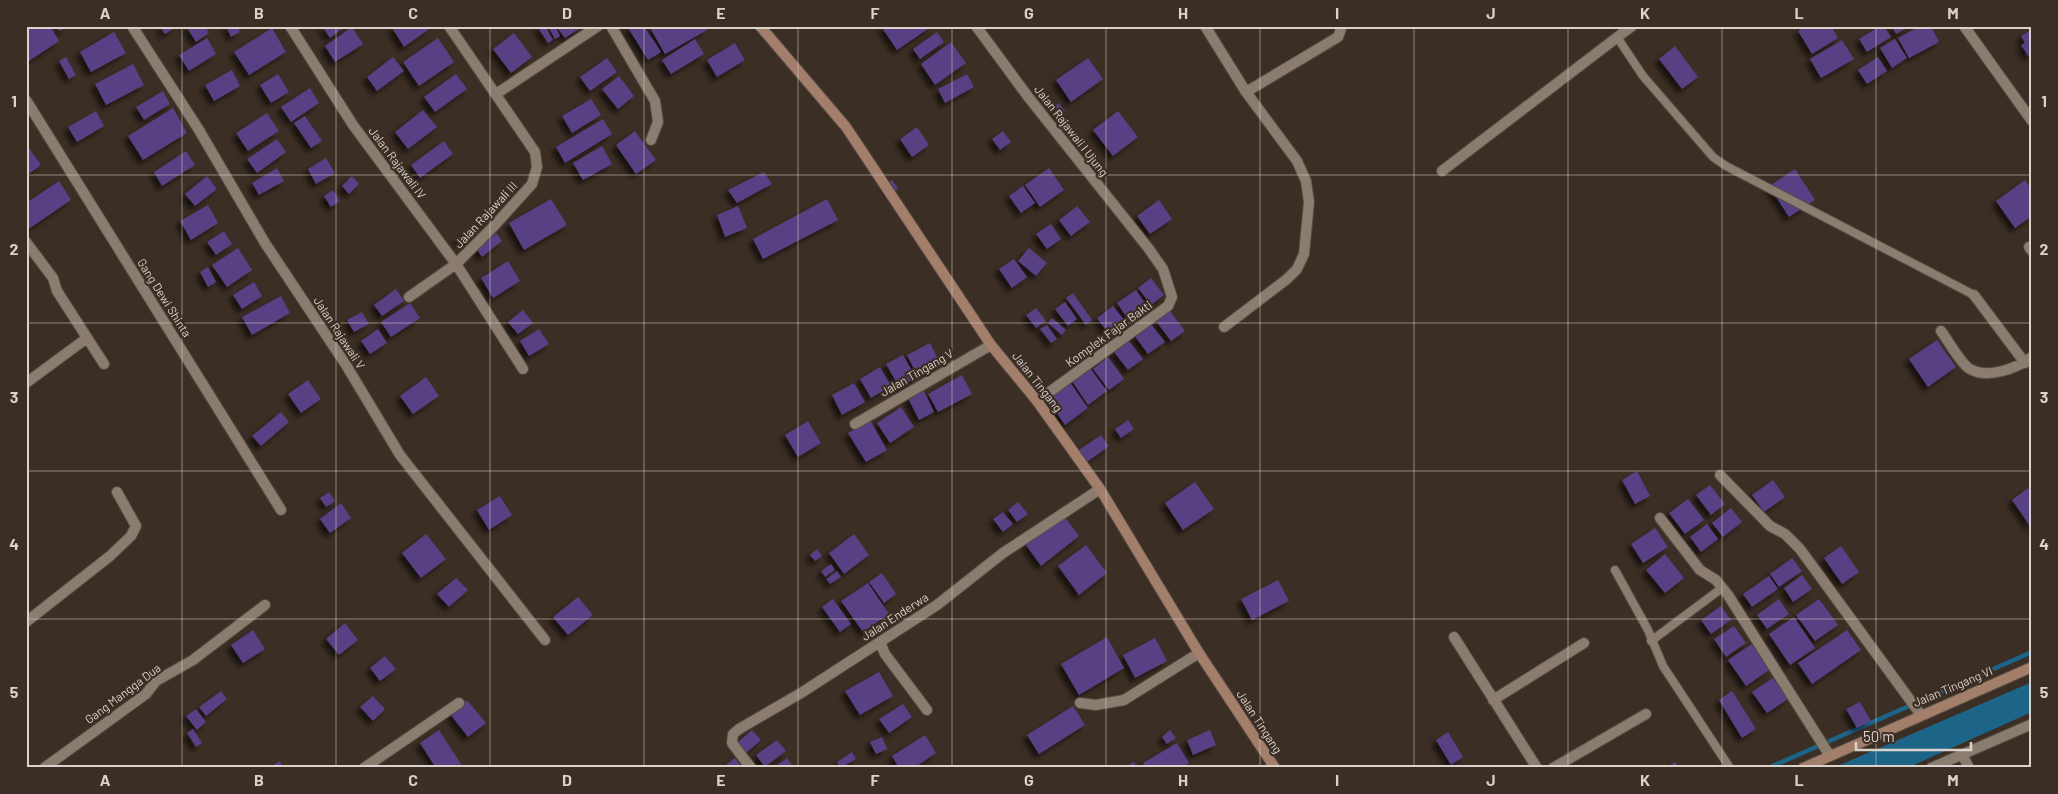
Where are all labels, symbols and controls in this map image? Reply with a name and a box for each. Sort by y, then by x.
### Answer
text: A [100,3,111,22]
text: B [254,3,264,22]
text: C [408,3,418,22]
text: D [562,3,572,22]
text: E [716,3,726,22]
text: F [871,3,880,22]
text: G [1024,3,1034,22]
text: H [1178,3,1188,22]
text: I [1335,3,1339,22]
text: J [1486,3,1496,22]
text: K [1640,3,1650,22]
text: L [1794,3,1804,22]
text: M [1947,3,1959,22]
street label: Jalan Rajawali I Ujung [1032,82,1112,179]
text: 1 [11,91,17,110]
text: 1 [2041,91,2047,110]
street label: Jalan Rajawali IV [366,124,429,201]
street label: Jalan Rajawali III [451,178,520,250]
text: 2 [10,239,19,258]
text: 2 [2040,239,2049,258]
street label: Gang Dewi Shinta [135,256,195,339]
street label: Jalan Rajawali V [311,294,368,371]
street label: Komplek Fajar Bakti [1063,297,1154,369]
street label: Jalan Tingang V [878,346,955,399]
street label: Jalan Tingang [1010,349,1066,414]
text: 3 [10,387,18,406]
text: 3 [2040,387,2048,406]
text: 4 [9,534,19,553]
text: 4 [2039,534,2049,553]
street label: Jalan Enderwa [858,589,930,643]
street label: Gang Mangga Dua [82,660,163,726]
street label: Jalan Tingang VI [1911,663,1994,709]
text: 5 [10,682,19,701]
text: 5 [2040,682,2049,701]
street label: Jalan Tingang [1234,687,1285,756]
scale bar [1856,719,1970,751]
text: 50 m [1863,727,1895,745]
text: A [100,770,111,789]
text: B [254,770,264,789]
text: C [408,770,418,789]
text: D [562,770,572,789]
text: E [716,770,726,789]
text: F [871,770,880,789]
text: G [1024,770,1034,789]
text: H [1178,770,1188,789]
text: I [1335,770,1339,789]
text: J [1486,770,1496,789]
text: K [1640,770,1650,789]
text: L [1794,770,1804,789]
text: M [1947,770,1959,789]

